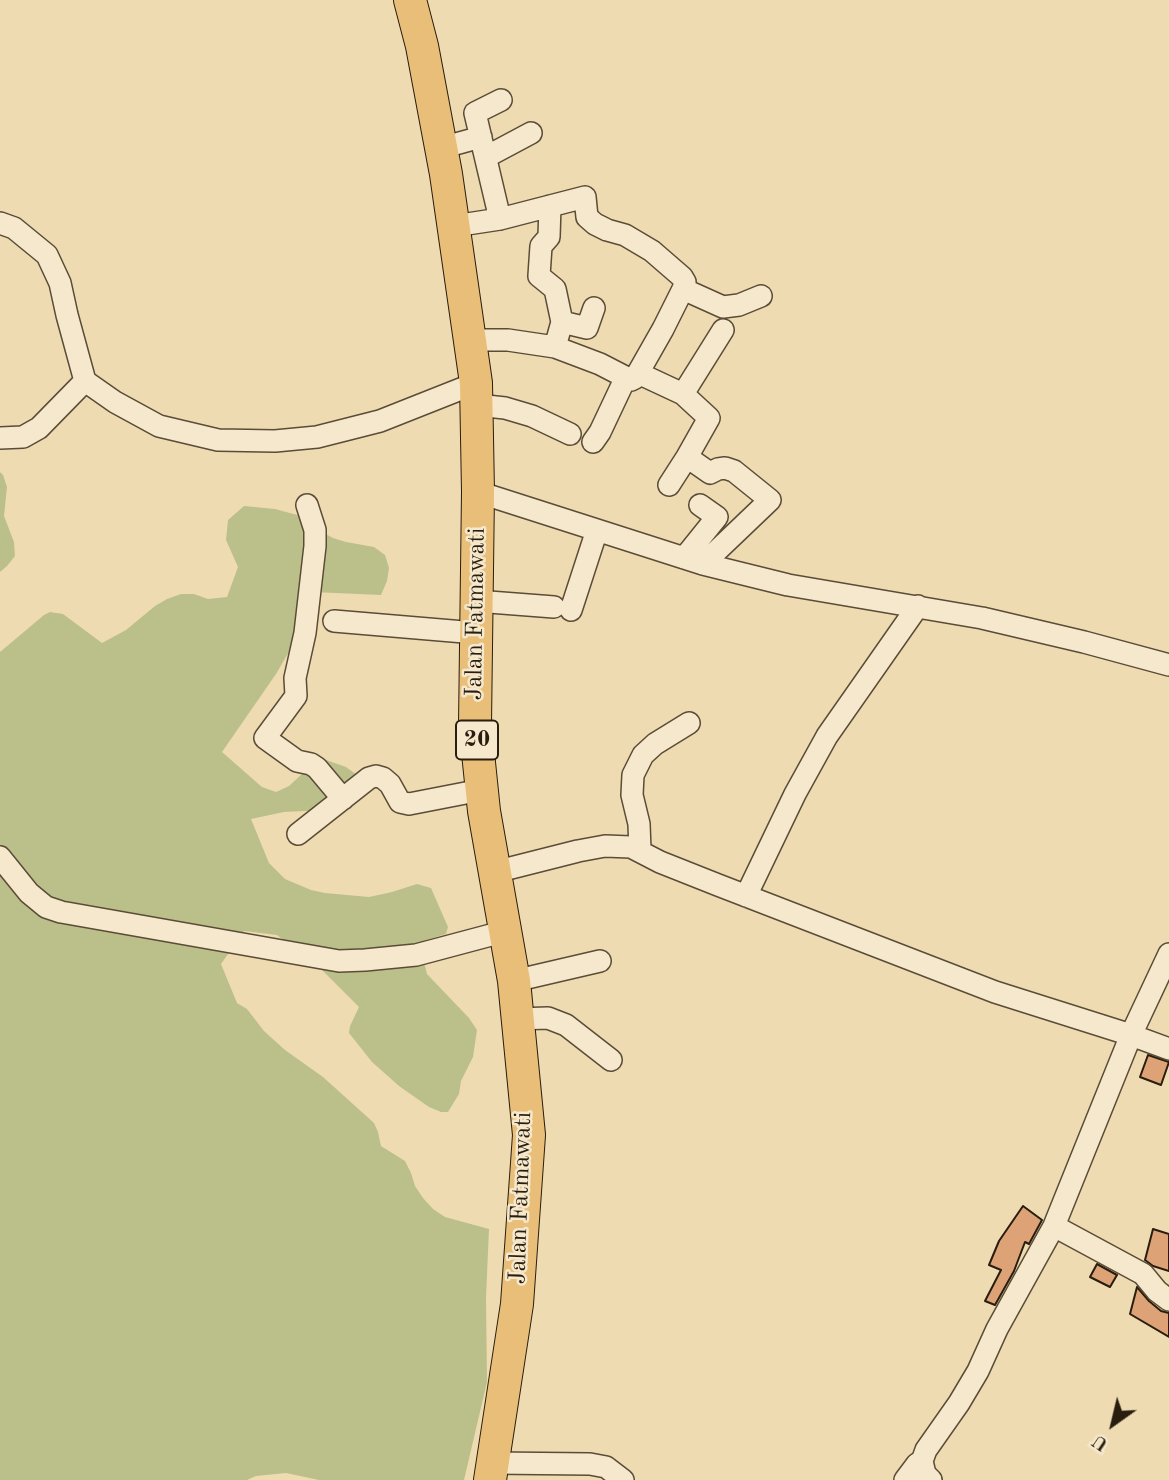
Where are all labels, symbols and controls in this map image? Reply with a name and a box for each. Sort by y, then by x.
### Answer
street label: Jalan Fatmawati [460,527,492,701]
road number: 20 [456,720,498,760]
street label: Jalan Fatmawati [504,1111,538,1285]
north arrow [1078,1389,1148,1459]
text: U [1089,1430,1113,1454]

